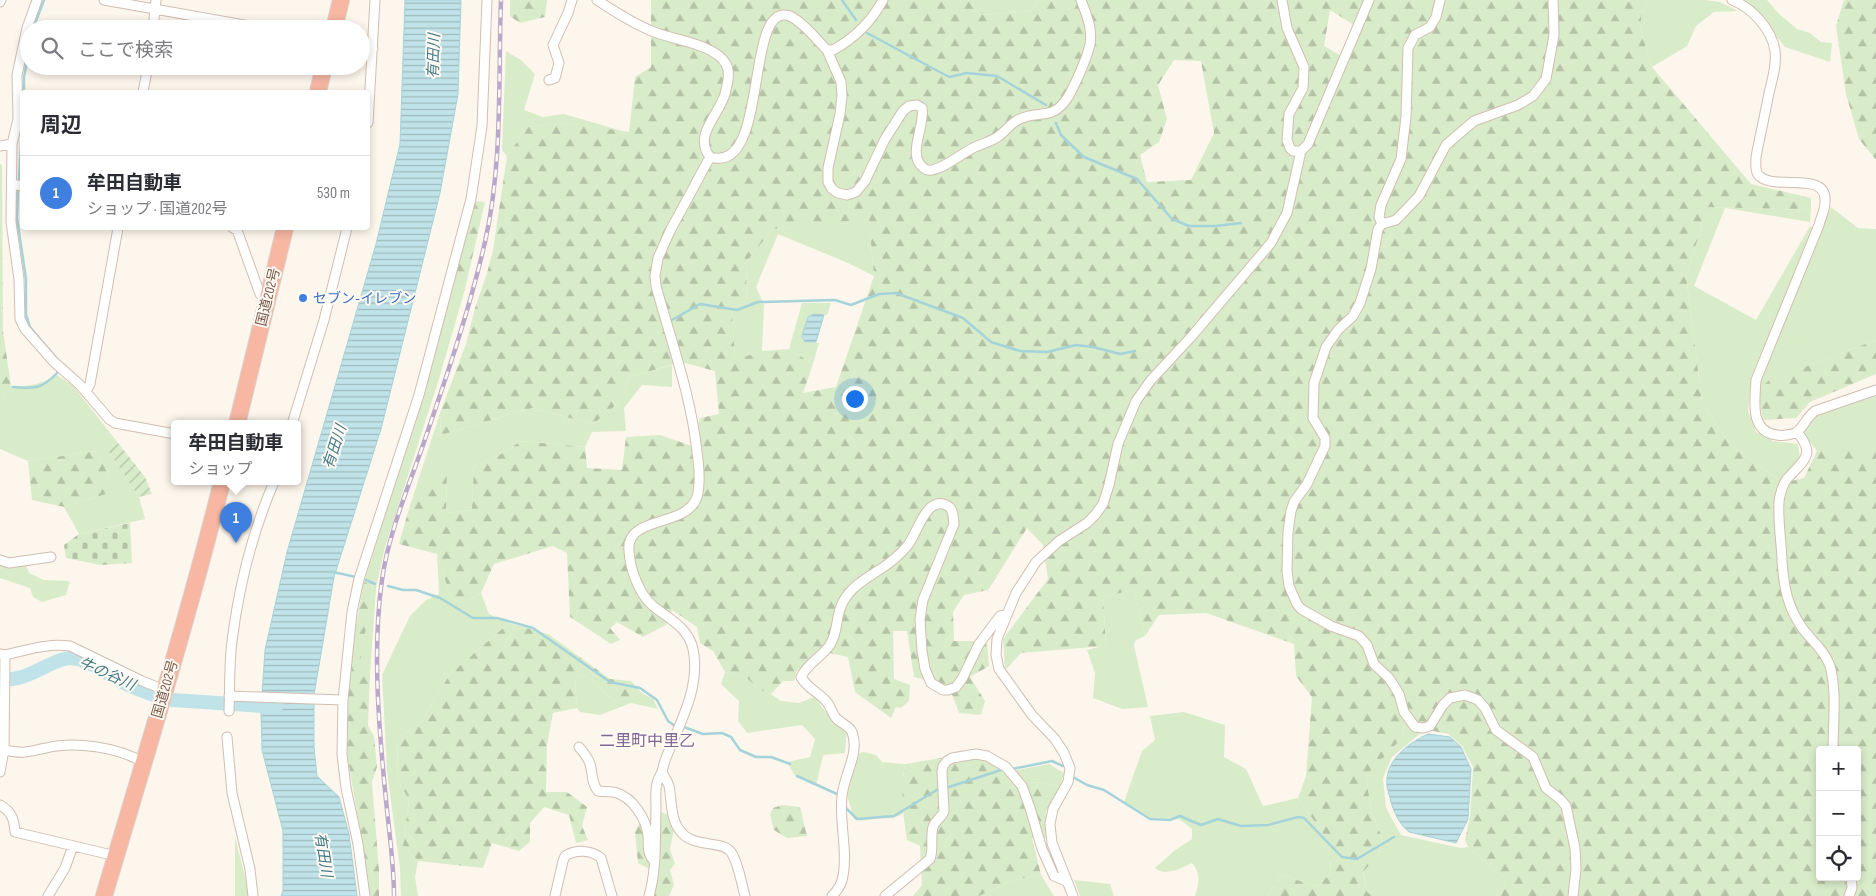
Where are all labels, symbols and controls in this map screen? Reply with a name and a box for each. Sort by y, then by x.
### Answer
search box [20,20,370,75]
water label: 有田川 [424,31,444,79]
icon: search [38,34,66,62]
text: ここで検索 [78,39,173,62]
text: 周辺 [40,113,82,138]
text: 牟田自動車 [87,172,182,195]
text: 1 [53,184,59,203]
text: 530 m [317,184,350,203]
text: ショップ · 国道202号 [87,200,228,219]
street label: 国道202号 [253,266,283,328]
place label: セブン-イレブン [313,290,416,307]
marker: セブン-イレブン [297,292,309,304]
your location [842,386,868,412]
popup [171,420,301,485]
water label: 有田川 [319,421,352,471]
text: 牟田自動車 [188,432,284,455]
text: ショップ [188,460,253,479]
pin: 1 [220,502,252,543]
water label: 牛の谷川 [76,653,140,696]
street label: 国道202号 [149,658,181,720]
district label: 二里町中里乙 [599,732,695,751]
map controls [1816,746,1861,881]
button: + [1816,746,1861,791]
button: − [1816,791,1861,836]
water label: 有田川 [310,831,336,881]
button: locate [1816,836,1861,881]

